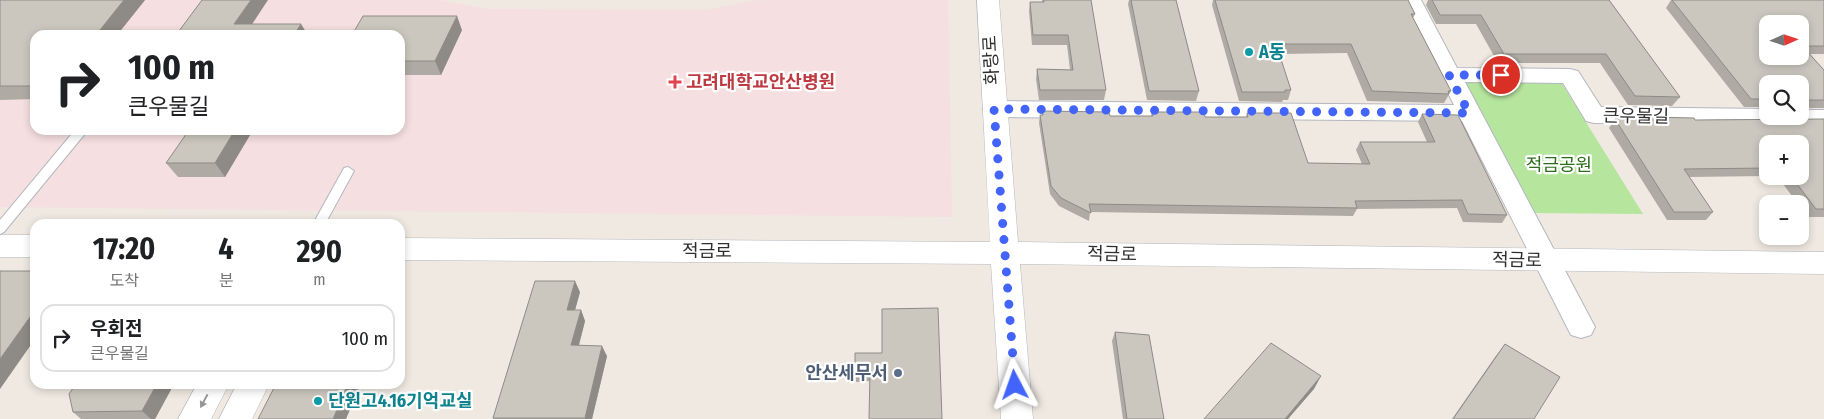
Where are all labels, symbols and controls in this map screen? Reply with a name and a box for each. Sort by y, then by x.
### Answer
north arrow [1759,15,1809,65]
map controls [1759,15,1809,245]
street label: 화랑로 [979,35,1003,85]
place label: A동 [1258,41,1285,63]
text: 100 m [128,46,215,88]
marker: A동 [1243,46,1255,58]
icon: right [45,50,110,115]
pin [1480,54,1522,96]
icon: arrive [1487,61,1515,89]
place label: 고려대학교안산병원 [686,71,835,93]
marker: 고려대학교안산병원 [668,75,682,89]
button: search [1759,75,1809,125]
text: 큰우물길 [128,93,209,120]
street label: 큰우물길 [1603,104,1669,128]
button: + [1759,135,1809,185]
park label: 적금공원 [1526,154,1592,176]
button: − [1759,195,1809,245]
text: 17:20 [93,231,155,267]
text: 4 [218,231,234,267]
text: 290 [297,234,342,270]
street label: 적금로 [682,240,732,262]
street label: 적금로 [1087,243,1137,265]
street label: 적금로 [1492,249,1542,271]
text: m [313,270,326,289]
text: 도착 [109,271,139,290]
text: 분 [219,271,233,290]
text: 우회전 [90,317,142,340]
icon: right [47,324,75,352]
text: 100 m [342,327,388,350]
text: 큰우물길 [90,344,149,363]
position arrow [988,358,1040,410]
place label: 안산세무서 [805,362,888,384]
marker: 안산세무서 [892,367,904,379]
place label: 단원고4.16기억교실 [328,390,473,412]
one-way arrow [199,395,208,408]
marker: 단원고4.16기억교실 [312,395,324,407]

